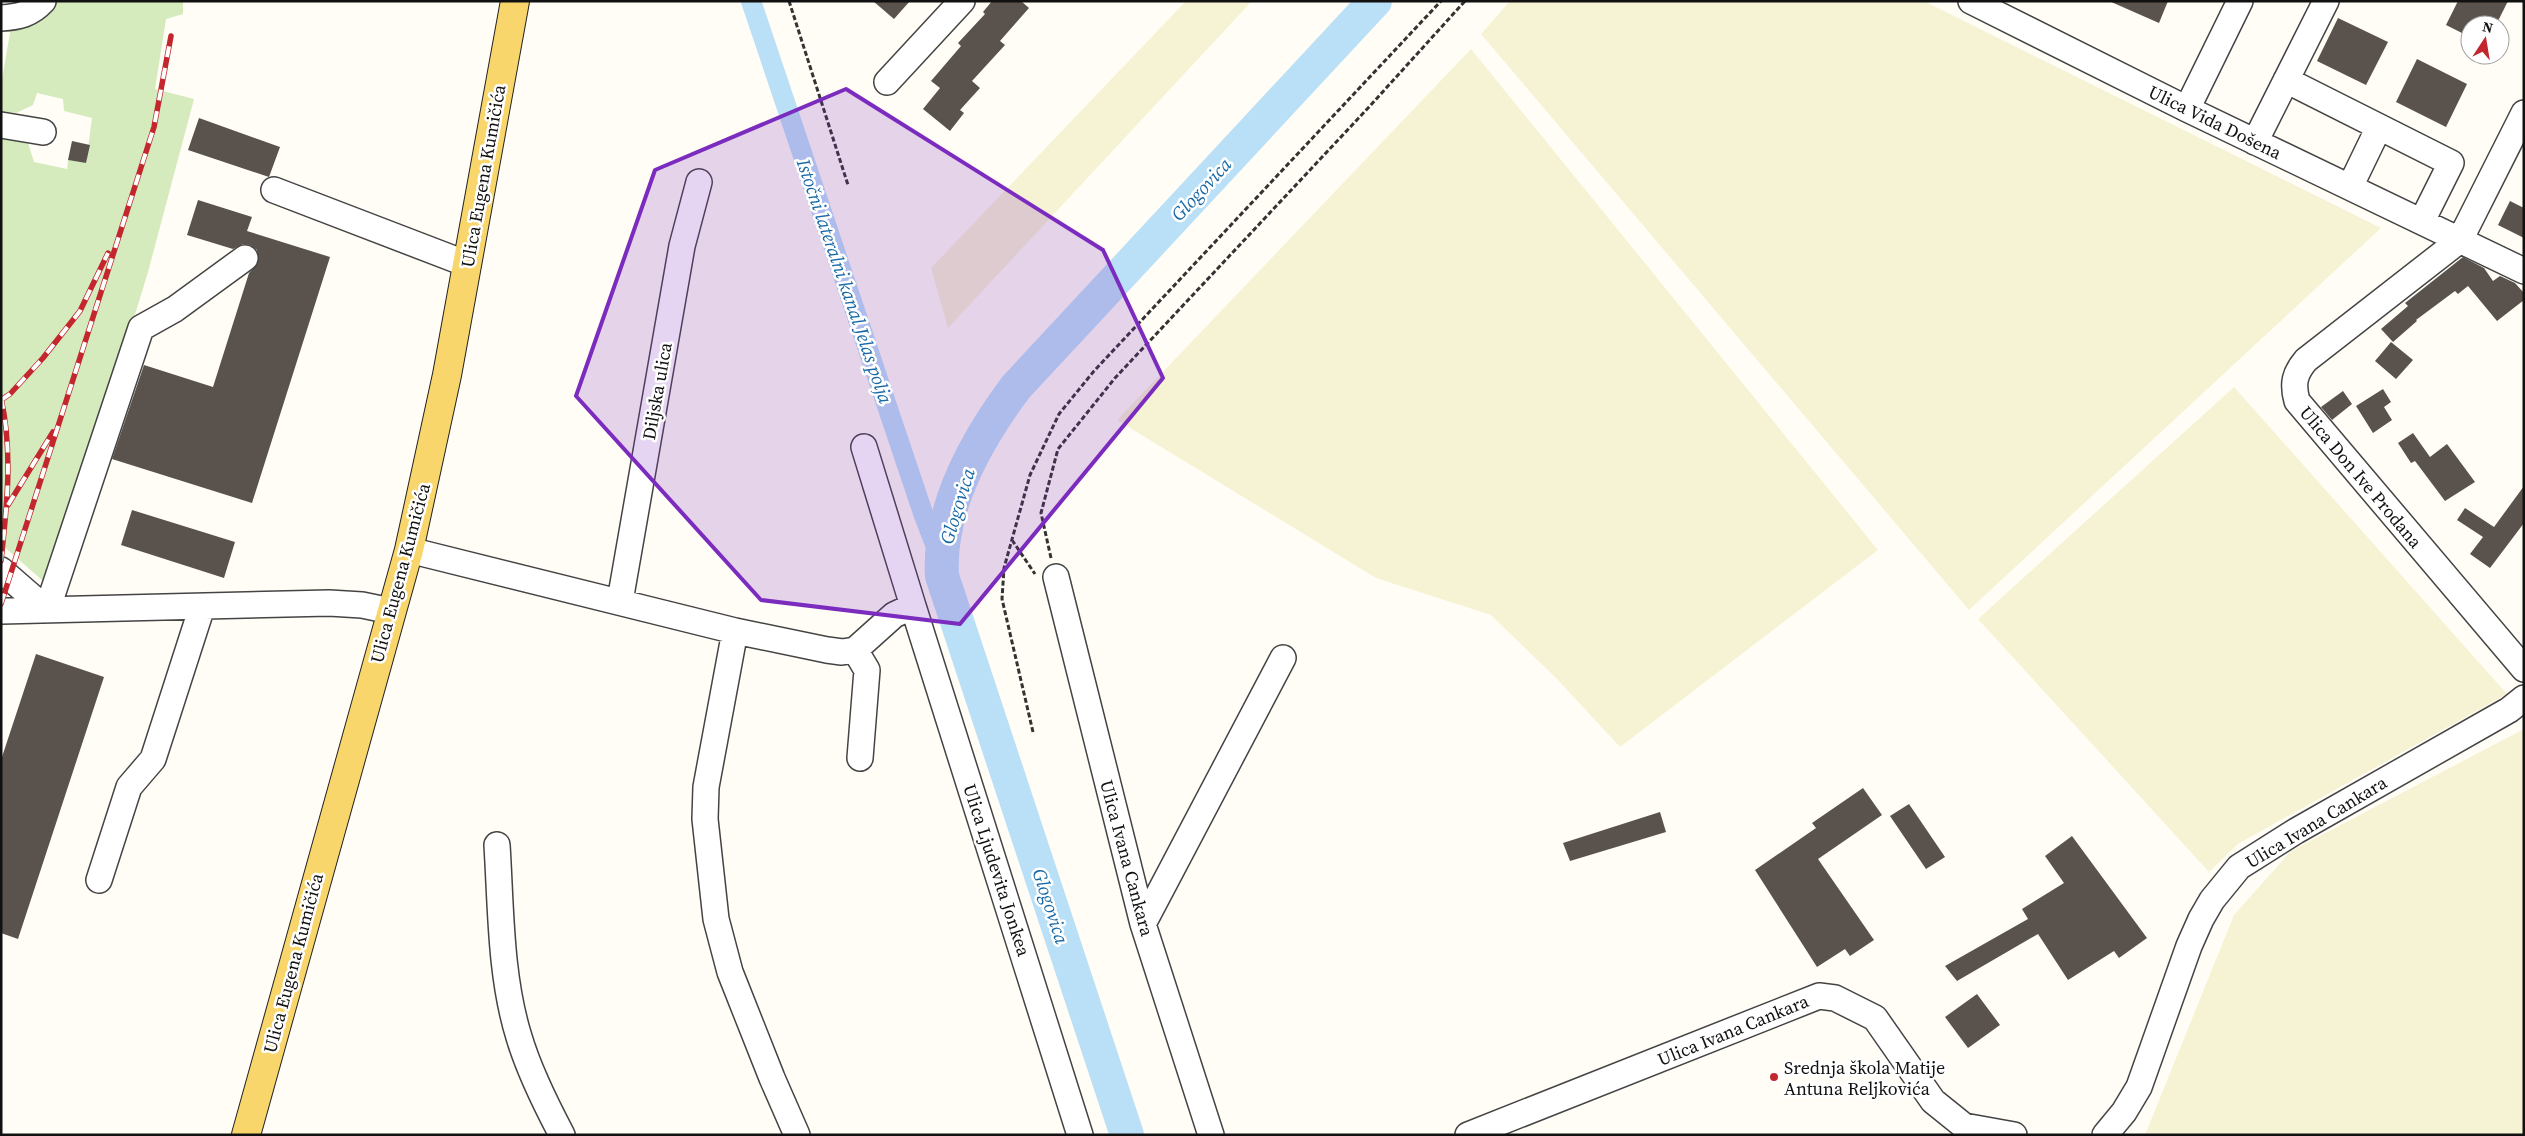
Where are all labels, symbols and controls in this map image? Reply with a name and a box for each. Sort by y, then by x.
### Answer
north arrow [2460,15,2510,65]
text: N [2481,16,2495,38]
street label: Ulica Vida Došena [2144,79,2287,165]
street label: Ulica Eugena Kumičića [455,82,512,269]
water label: Glogovica [1165,152,1237,226]
water label: Istočni lateralni kanal Jelas polja [791,154,899,407]
street label: Diljska ulica [636,340,678,442]
street label: Ulica Don Ive Prodana [2294,401,2429,554]
water label: Glogovica [933,465,981,547]
street label: Ulica Eugena Kumičića [364,479,436,666]
street label: Ulica Ivana Cankara [2241,769,2392,874]
street label: Ulica Ivana Cankara [1094,777,1160,940]
street label: Ulica Ljudevita Jonkea [957,781,1037,960]
water label: Glogovica [1027,865,1075,947]
street label: Ulica Eugena Kumičića [257,869,329,1056]
street label: Ulica Ivana Cankara [1654,988,1813,1072]
place label: Srednja škola Matije Antuna Reljkovića [1784,1055,1945,1101]
marker: Srednja škola Matije Antuna Reljkovića [1768,1071,1780,1083]

